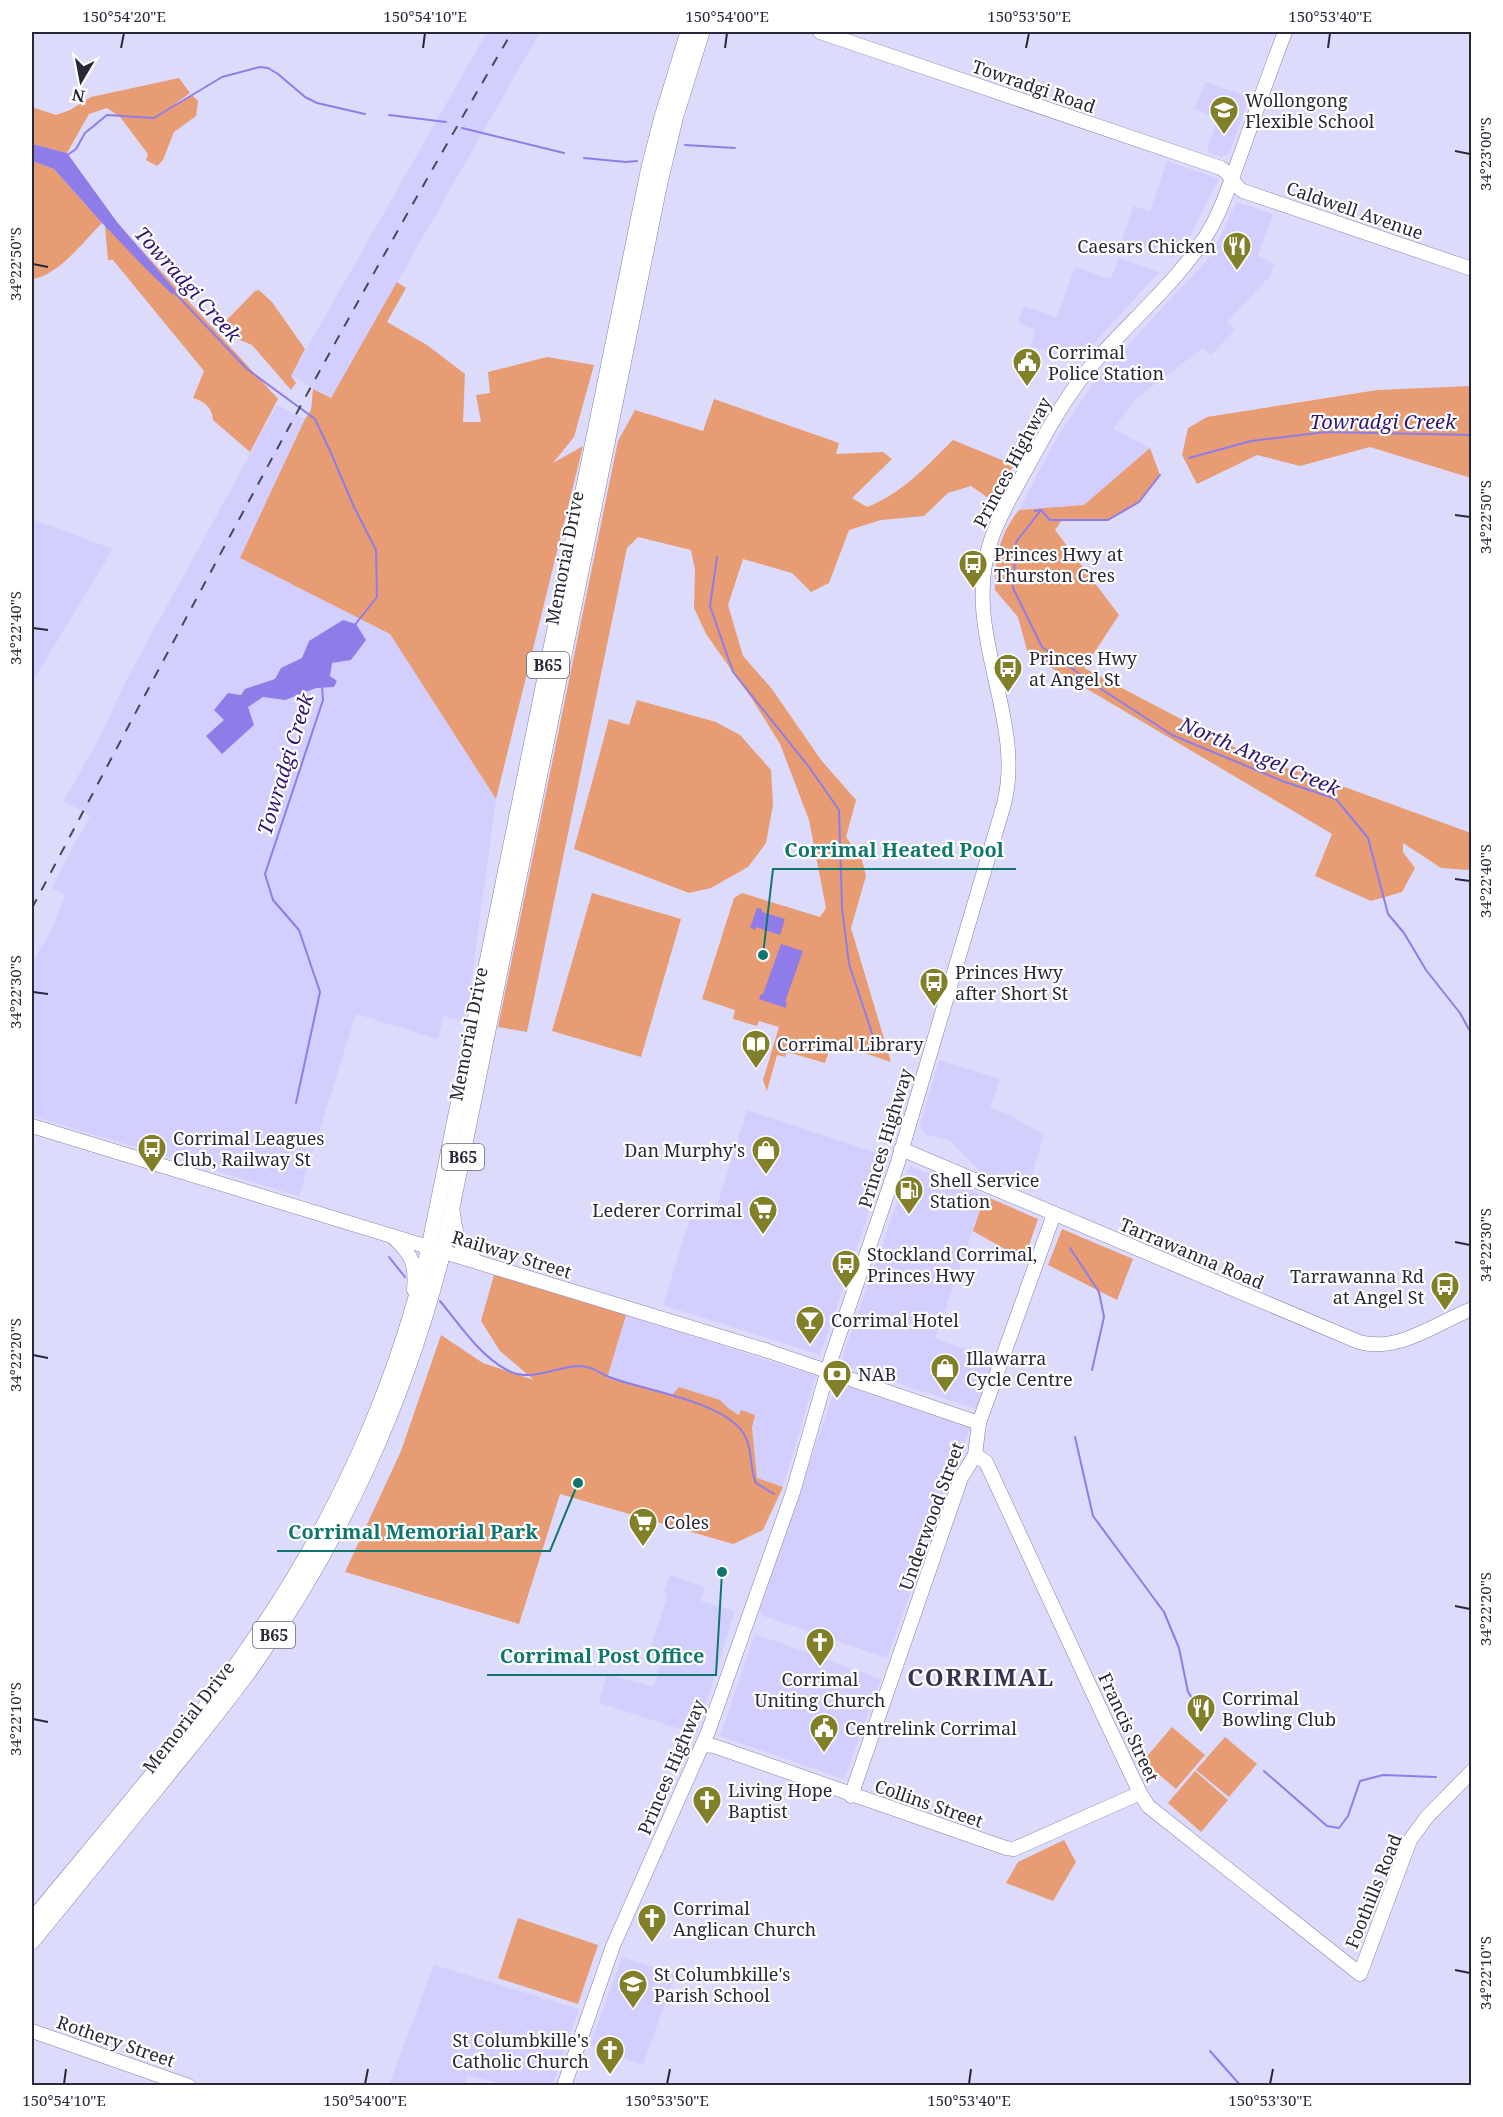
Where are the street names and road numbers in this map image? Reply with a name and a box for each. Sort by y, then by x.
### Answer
street label: Towradgi Road [969,54,1099,118]
street label: Caldwell Avenue [1283,175,1427,245]
street label: Princes Highway [967,392,1057,531]
street label: Memorial Drive [539,489,589,627]
road number: B65 [527,652,569,678]
street label: Memorial Drive [443,965,493,1103]
street label: Princes Highway [852,1065,918,1211]
road number: B65 [442,1144,484,1170]
street label: Tarrawanna Road [1116,1212,1268,1294]
street label: Railway Street [449,1224,575,1284]
street label: Underwood Street [893,1439,969,1593]
road number: B65 [253,1622,295,1648]
street label: Memorial Drive [137,1656,239,1778]
street label: Francis Street [1093,1668,1165,1786]
street label: Princes Highway [632,1695,711,1838]
street label: Collins Street [872,1773,986,1833]
street label: Foothills Road [1339,1830,1407,1952]
street label: Rothery Street [54,2010,178,2072]

